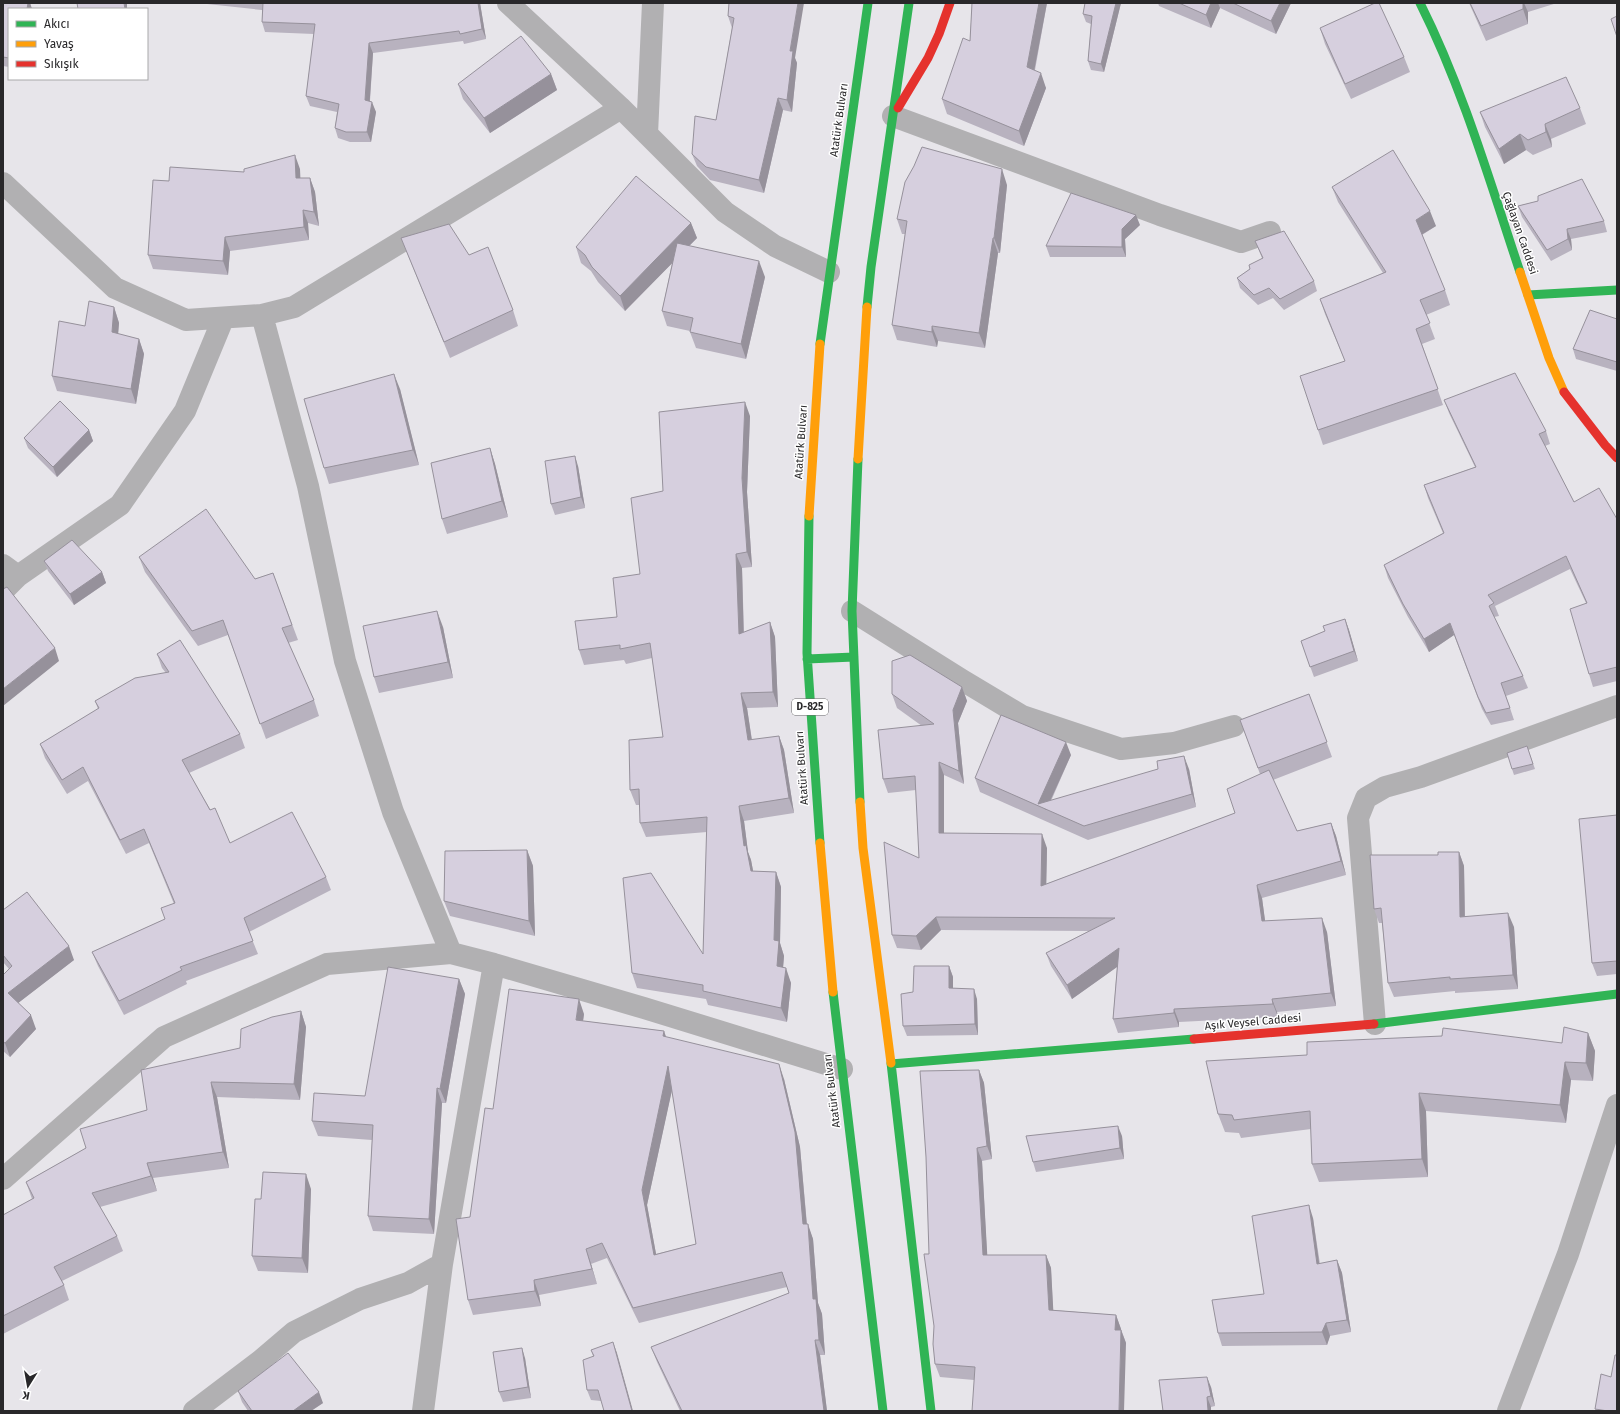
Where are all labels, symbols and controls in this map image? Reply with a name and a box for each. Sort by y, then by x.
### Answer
legend [8,8,148,80]
text: Akıcı [44,17,70,31]
text: Yavaş [44,37,74,51]
text: Sıkışık [44,57,79,71]
street label: Atatürk Bulvarı [827,82,851,158]
street label: Çağlayan Caddesi [1500,190,1540,276]
street label: Atatürk Bulvarı [792,405,810,479]
road number: D-825 [792,699,828,715]
street label: Atatürk Bulvarı [793,731,811,805]
street label: Aşık Veysel Caddesi [1204,1011,1302,1033]
street label: Atatürk Bulvarı [821,1053,843,1129]
north arrow [8,1366,48,1406]
text: K [21,1388,31,1402]

